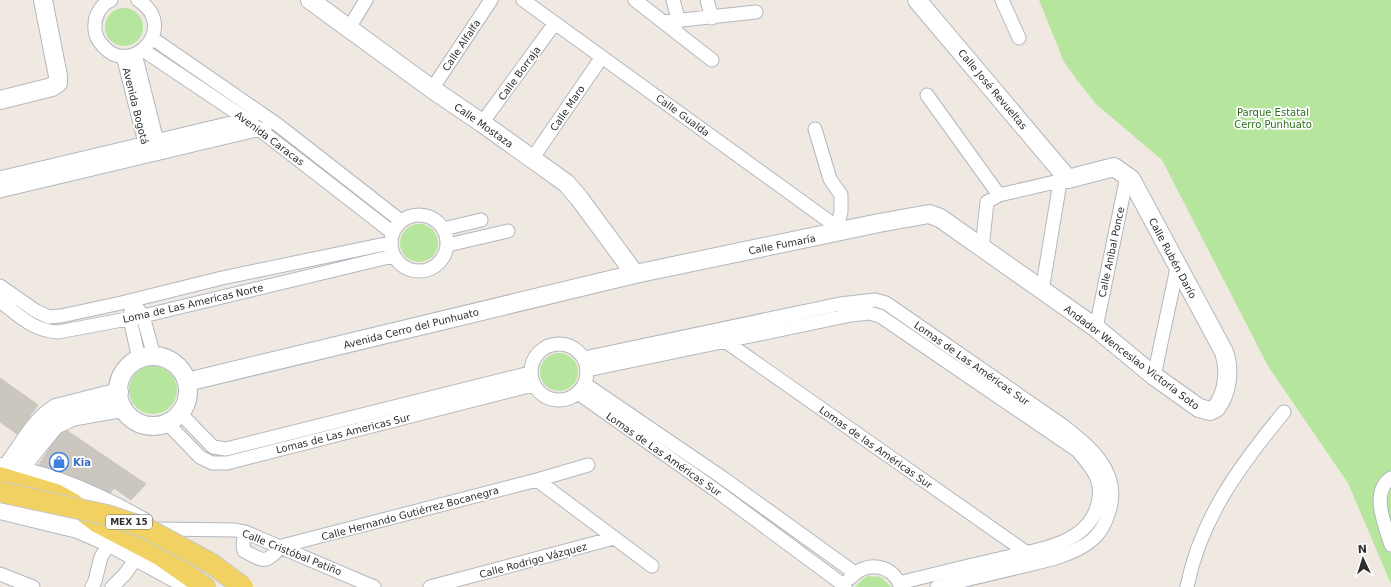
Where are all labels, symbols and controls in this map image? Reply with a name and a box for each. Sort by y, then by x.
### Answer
street label: Calle Alfalfa [440,17,483,73]
street label: Calle Borraja [496,44,543,102]
street label: Calle José Revueltas [956,47,1029,131]
street label: Avenida Bogotá [121,67,150,146]
street label: Calle Maro [548,83,587,133]
street label: Calle Gualda [654,92,712,139]
street label: Calle Mostaza [452,101,515,150]
park label: Parque Estatal Cerro Punhuato [1234,107,1312,130]
street label: Avenida Caracas [233,109,306,168]
street label: Calle Aníbal Ponce [1097,206,1126,298]
street label: Calle Rubén Darío [1147,216,1198,300]
street label: Calle Fumaría [747,233,817,256]
street label: Loma de Las Americas Norte [122,282,264,325]
street label: Andador Wenceslao Victoria Soto [1062,303,1201,412]
street label: Avenida Cerro del Punhuato [342,306,480,351]
street label: Lomas de Las Américas Sur [912,319,1032,408]
street label: Lomas de las Américas Sur [817,404,935,491]
street label: Lomas de Las Américas Sur [604,410,724,499]
street label: Lomas de Las Americas Sur [275,411,412,456]
shop icon: Kia [48,451,70,473]
place label: Kia [73,457,91,468]
street label: Calle Hernando Gutiérrez Bocanegra [320,484,500,542]
road number: MEX 15 [106,515,152,529]
street label: Calle Cristóbal Patiño [240,527,343,577]
north arrow [1343,539,1383,579]
street label: Calle Rodrigo Vázquez [478,541,588,580]
text: N [1357,543,1367,556]

